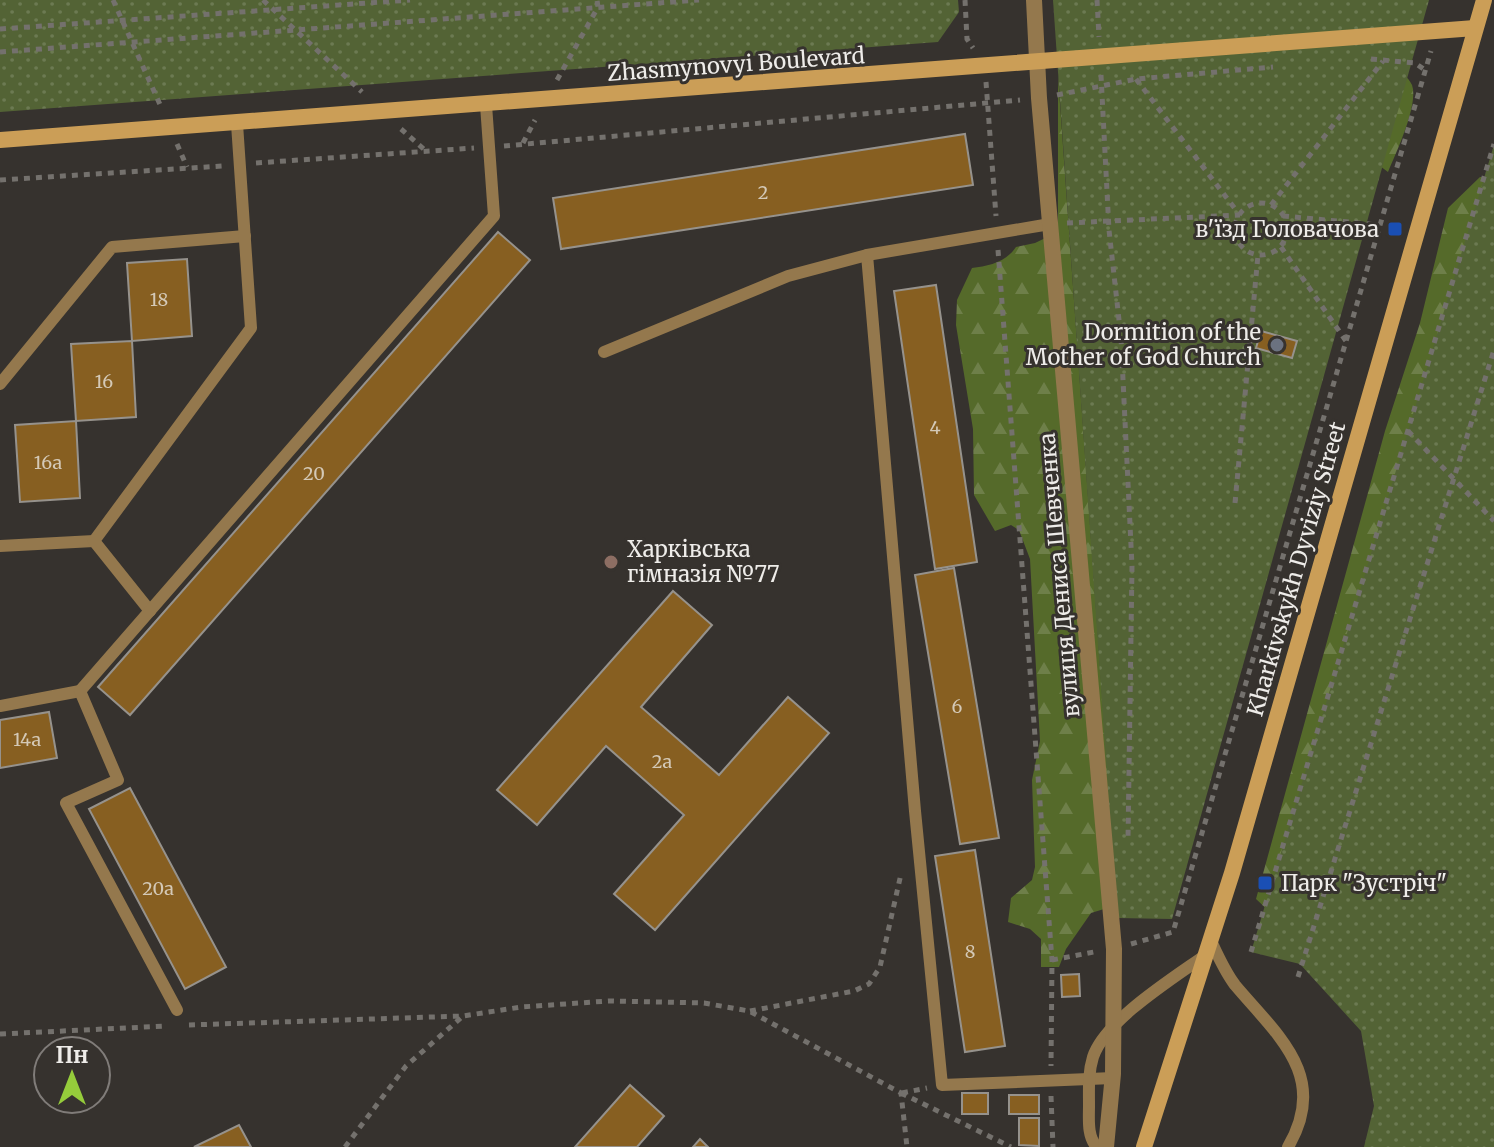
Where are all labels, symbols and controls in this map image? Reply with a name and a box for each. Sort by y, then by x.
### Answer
street label: Zhasmynovyi Boulevard [606,41,866,87]
house number: 2 [758,181,768,204]
place label: в'їзд Головачова [1195,215,1379,243]
marker: в'їзд Головачова [1386,220,1404,238]
house number: 18 [150,288,168,311]
place label: Dormition of the Mother of God Church [1026,318,1261,371]
marker: Dormition of the Mother of God Church [1268,336,1286,354]
house number: 16 [95,370,113,393]
house number: 4 [929,416,941,439]
street label: Kharkivskykh Dyviziy Street [1241,418,1352,719]
street label: вулиця Дениса Шевченка [1033,431,1085,718]
house number: 16а [34,451,62,474]
house number: 20 [303,462,325,485]
place label: Харківська гімназія №77 [627,535,780,588]
marker: Харківська гімназія №77 [602,553,620,571]
house number: 6 [952,695,963,718]
house number: 14а [13,728,41,751]
house number: 2а [652,750,673,773]
place label: Парк "Зустріч" [1281,869,1447,897]
marker: Парк "Зустріч" [1256,874,1274,892]
house number: 20а [142,877,174,900]
house number: 8 [965,940,975,963]
north arrow [32,1035,112,1115]
text: Пн [55,1041,89,1069]

